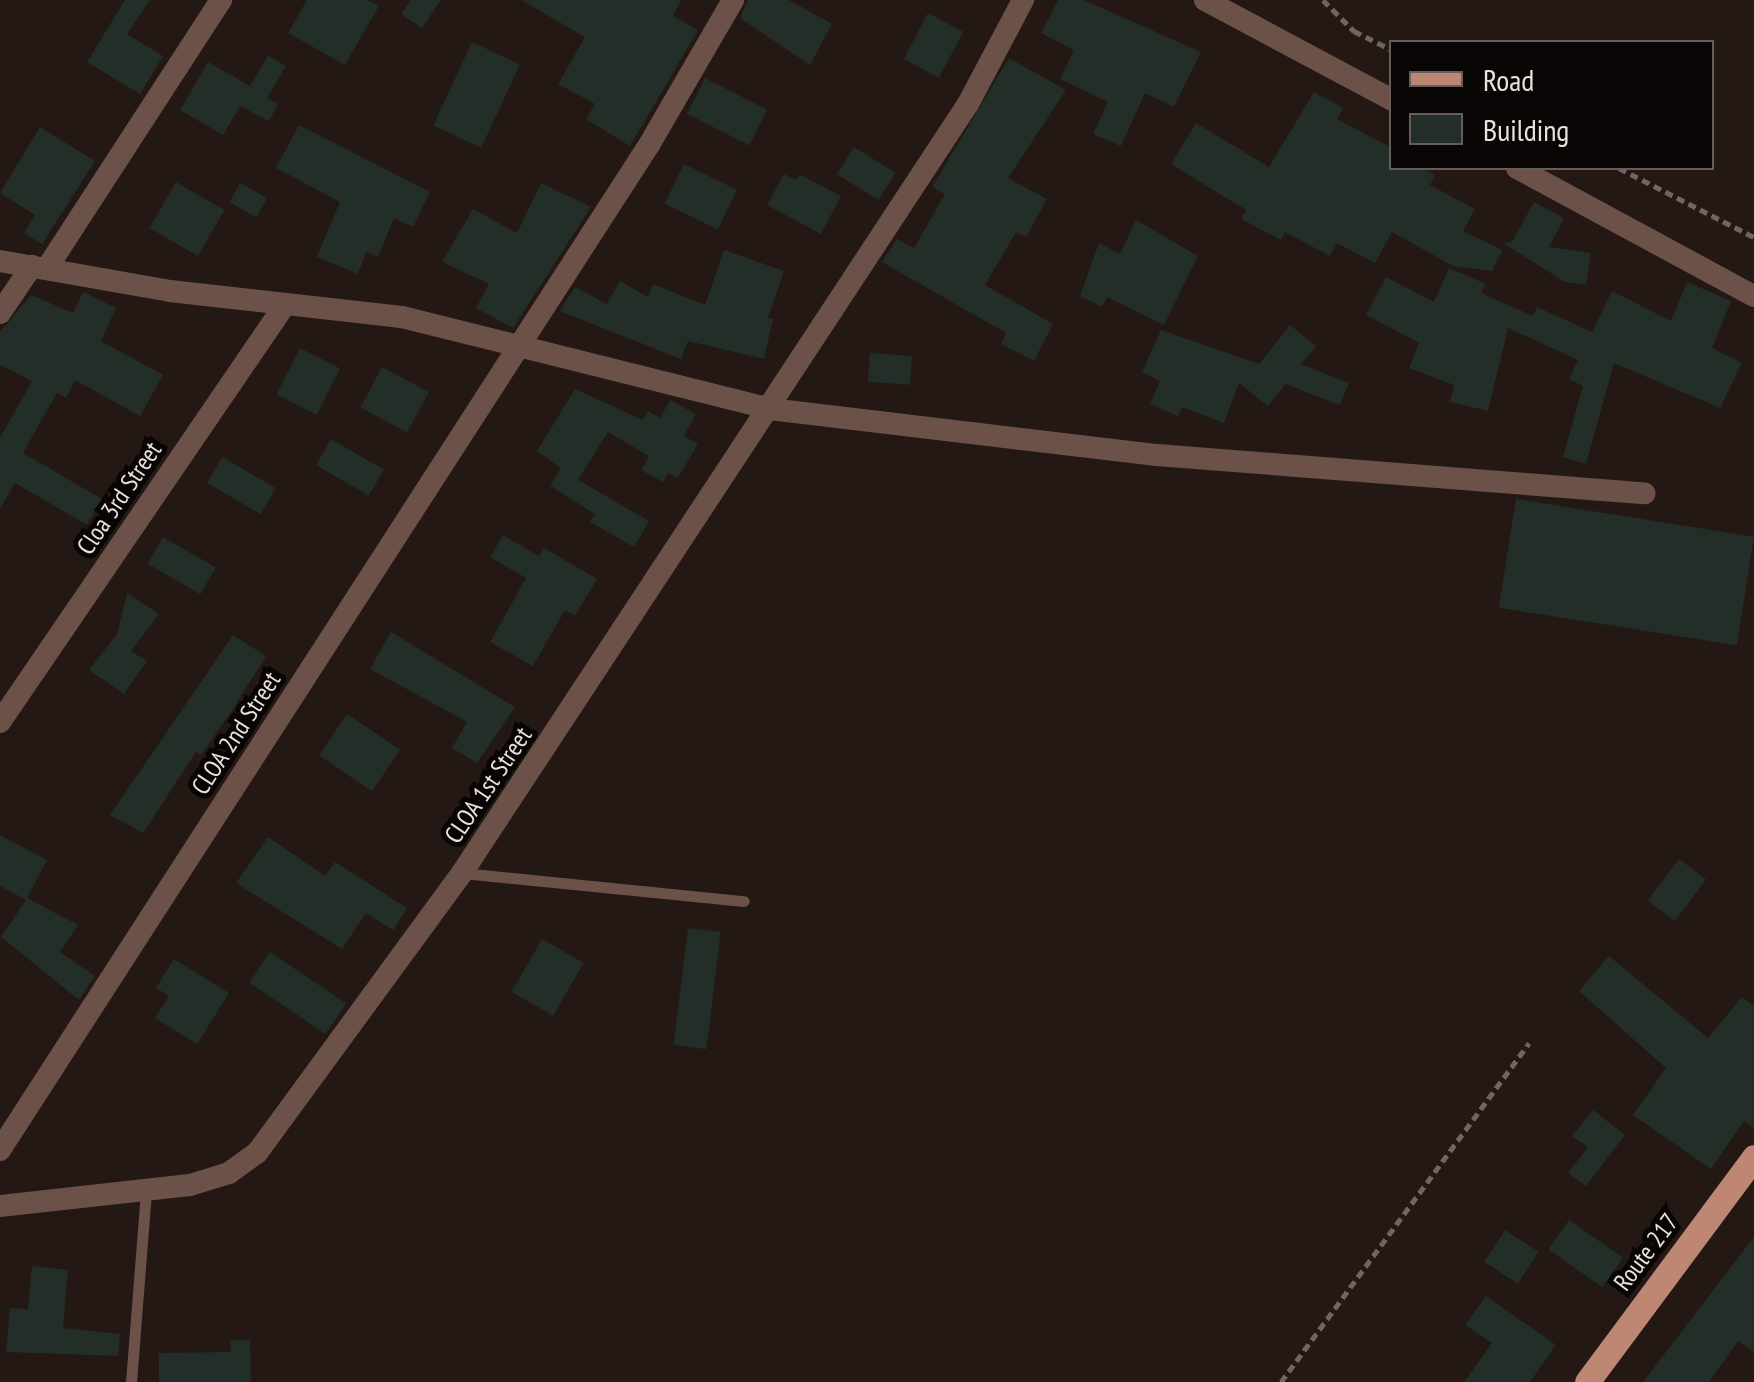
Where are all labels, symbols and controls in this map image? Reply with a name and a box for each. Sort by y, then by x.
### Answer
legend [1389,40,1714,170]
text: Road [1483,60,1534,99]
text: Building [1483,110,1569,149]
street label: Cloa 3rd Street [70,436,168,560]
street label: CLOA 2nd Street [185,666,287,800]
street label: CLOA 1st Street [438,721,538,849]
street label: Route 217 [1607,1208,1685,1296]

